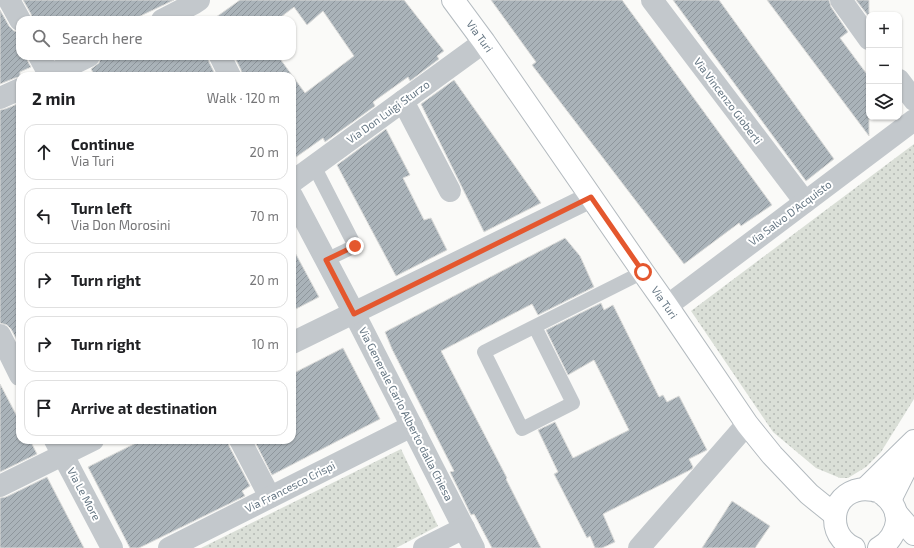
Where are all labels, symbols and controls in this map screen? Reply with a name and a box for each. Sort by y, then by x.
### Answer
map controls [866,12,902,120]
button: + [866,12,902,48]
search box [16,16,296,60]
street label: Via Turi [464,17,496,55]
icon: search [30,27,52,49]
text: Search here [62,29,143,47]
button: − [866,48,902,84]
street label: Via Vincenzo Gioberti [692,55,765,146]
street label: Via Don Luigi Sturzo [344,77,432,146]
button: layers [866,84,902,120]
text: 2 min [32,88,75,108]
text: Walk · 120 m [207,90,280,106]
text: Continue [71,135,134,153]
icon: ahead [33,141,55,163]
text: 20 m [250,144,279,160]
text: Via Turi [71,153,114,169]
street label: Via Salvo D'Acquisto [746,177,834,248]
text: Turn left [71,199,132,217]
icon: left [33,205,55,227]
text: 70 m [250,208,279,224]
text: Via Don Morosini [71,217,170,233]
route end [346,237,364,255]
route start [634,263,652,281]
icon: right [33,269,55,291]
text: Turn right [71,271,141,289]
text: 20 m [250,272,279,288]
street label: Via Turi [649,283,681,321]
street label: Via Generale Carlo Alberto dalla Chiesa [357,325,456,503]
icon: right [33,333,55,355]
text: Turn right [71,335,141,353]
text: 10 m [252,336,279,352]
icon: arrive [33,397,55,419]
text: Arrive at destination [71,399,217,417]
street label: Via Francesco Crispi [243,458,337,515]
street label: Via Le More [65,465,104,522]

